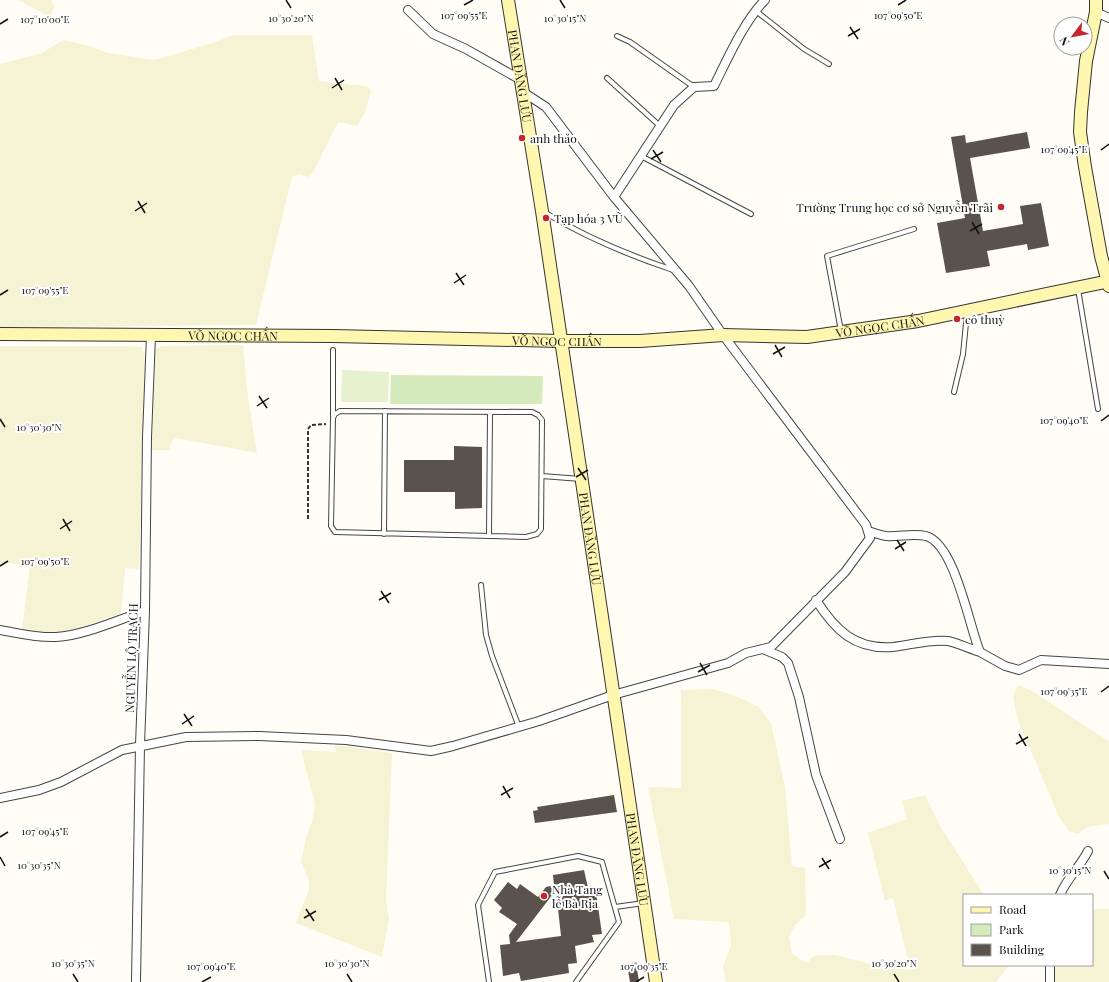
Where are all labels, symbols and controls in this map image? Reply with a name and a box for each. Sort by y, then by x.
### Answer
text: 107°09'55"E [441,8,487,22]
text: 107°09'50"E [874,8,922,22]
text: 10°30'20"N [268,11,314,25]
text: 10°30'15"N [544,11,586,25]
text: 107°10'00"E [20,12,70,26]
north arrow [1053,16,1093,56]
street label: PHAN ĐĂNG LƯU [505,28,536,124]
text: N [1056,34,1073,49]
place label: anh thảo [530,130,577,146]
marker: anh thảo [517,133,527,143]
text: 107°09'45"E [1041,142,1087,156]
place label: Trường Trung học cơ sở Nguyễn Trãi [796,199,993,215]
marker: Trường Trung học cơ sở Nguyễn Trãi [996,202,1006,212]
place label: Tạp hóa 3 VŨ [554,210,623,226]
marker: Tạp hóa 3 VŨ [541,213,551,223]
text: 107°09'55"E [22,283,68,297]
place label: cô thuỳ [965,311,1005,327]
street label: VÕ NGỌC CHẤN [834,312,926,341]
marker: cô thuỳ [952,314,962,324]
street label: VÕ NGỌC CHẤN [187,327,278,344]
street label: VÕ NGỌC CHẤN [511,332,602,349]
text: 107°09'40"E [1040,413,1088,427]
text: 10°30'30"N [16,420,62,434]
street label: PHAN ĐĂNG LƯU [576,491,605,586]
text: 107°09'50"E [21,554,69,568]
street label: NGUYỄN LỘ TRẠCH [121,603,141,713]
text: 107°09'35"E [1040,684,1088,698]
street label: PHAN ĐĂNG LƯU [623,812,653,907]
text: 107°09'45"E [22,824,68,838]
text: 10°30'35"N [17,858,61,872]
text: 10°30'15"N [1049,863,1091,877]
place label: Nhà Tang lễ Bà Rịa [552,881,603,911]
marker: Nhà Tang lễ Bà Rịa [539,891,549,901]
legend [963,894,1093,966]
text: Road [999,901,1026,917]
text: Park [999,921,1024,937]
text: Building [999,941,1045,957]
text: 10°30'35"N [51,956,95,970]
text: 10°30'30"N [324,956,370,970]
text: 10°30'20"N [871,956,917,970]
text: 107°09'40"E [187,959,235,973]
text: 107°09'35"E [620,959,668,973]

